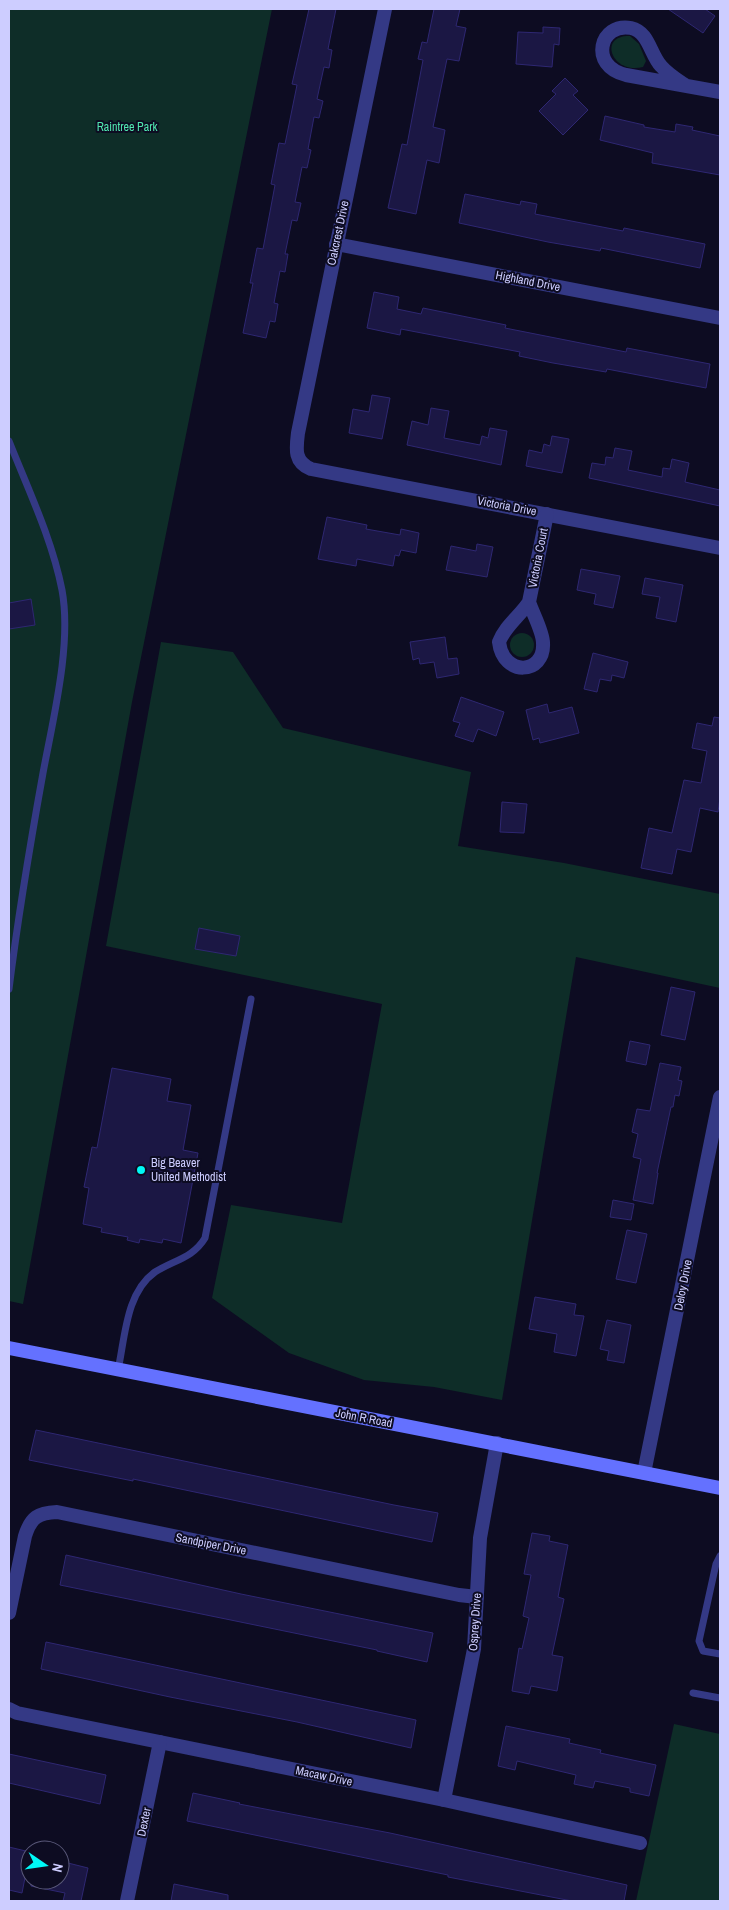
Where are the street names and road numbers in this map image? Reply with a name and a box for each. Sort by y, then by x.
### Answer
street label: Oakcrest Drive [323,199,353,267]
street label: Highland Drive [494,267,562,295]
street label: Victoria Drive [476,492,538,520]
street label: Victoria Court [524,527,552,589]
street label: Deloy Drive [670,1258,696,1312]
street label: John R Road [334,1405,394,1431]
street label: Sandpiper Drive [174,1529,248,1559]
street label: Osprey Drive [465,1593,485,1651]
street label: Macaw Drive [294,1762,354,1790]
street label: Dexter [133,1805,155,1838]

